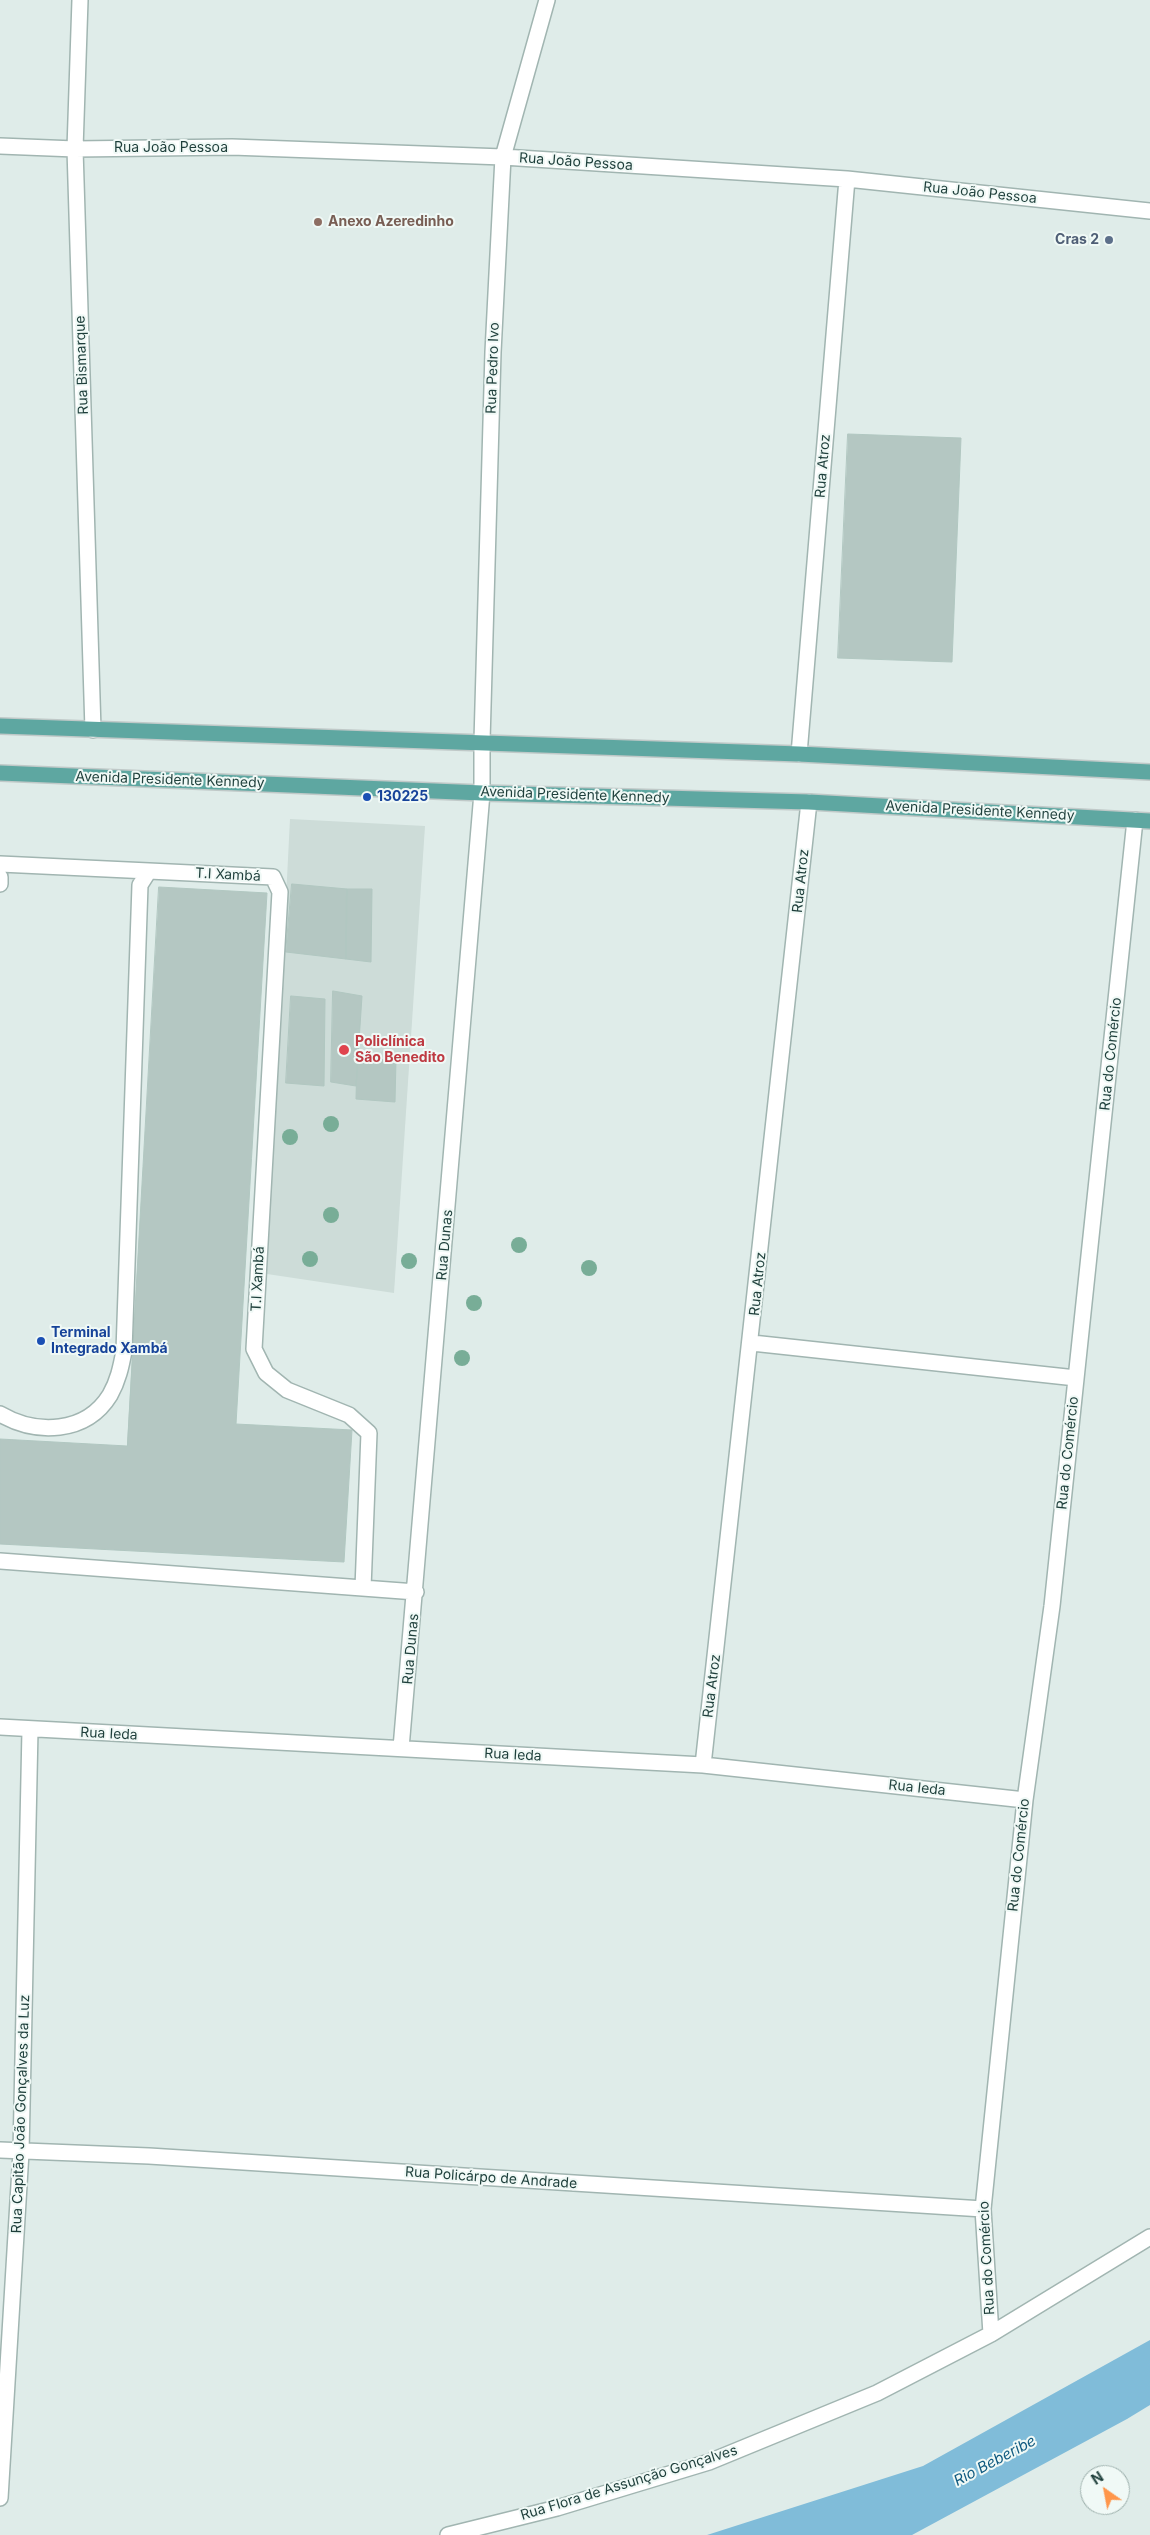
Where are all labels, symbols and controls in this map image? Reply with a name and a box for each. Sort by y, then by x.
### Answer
street label: Rua João Pessoa [114,140,228,156]
street label: Rua João Pessoa [519,150,633,174]
street label: Rua João Pessoa [922,179,1038,207]
place label: Anexo Azeredinho [328,214,454,230]
marker: Anexo Azeredinho [312,216,324,228]
place label: Cras 2 [1055,232,1099,248]
marker: Cras 2 [1103,234,1115,246]
street label: Rua Bismarque [72,315,92,415]
street label: Rua Pedro Ivo [483,322,503,414]
street label: Rua Atroz [812,433,834,499]
street label: Avenida Presidente Kennedy [75,768,265,792]
street label: Avenida Presidente Kennedy [480,783,670,807]
place label: 130225 [377,789,428,805]
marker: 130225 [361,791,373,803]
street label: Avenida Presidente Kennedy [885,798,1075,824]
street label: Rua Atroz [789,848,813,914]
street label: T.I Xambá [195,865,261,885]
street label: Rua do Comércio [1097,997,1125,1111]
place label: Policlínica São Benedito [355,1034,445,1066]
marker: Policlínica São Benedito [337,1043,351,1057]
street label: Rua Dunas [434,1209,456,1281]
street label: T.I Xambá [248,1246,268,1312]
street label: Rua Atroz [746,1251,770,1317]
place label: Terminal Integrado Xambá [51,1325,168,1358]
marker: Terminal Integrado Xambá [35,1335,47,1347]
street label: Rua do Comércio [1054,1396,1082,1510]
street label: Rua Dunas [400,1613,422,1685]
street label: Rua Atroz [700,1653,724,1719]
street label: Rua Ieda [80,1724,138,1744]
street label: Rua Ieda [484,1745,542,1765]
street label: Rua Ieda [888,1777,946,1799]
street label: Rua do Comércio [1005,1798,1033,1912]
street label: Rua Capitão João Gonçalves da Luz [8,1994,34,2234]
street label: Rua Policárpo de Andrade [404,2164,578,2192]
street label: Rua do Comércio [976,2201,998,2315]
water label: Rio Beberibe [951,2432,1039,2490]
street label: Rua Flora de Assunção Gonçalves [519,2442,739,2524]
north arrow [1080,2465,1130,2515]
text: N [1088,2468,1106,2488]

